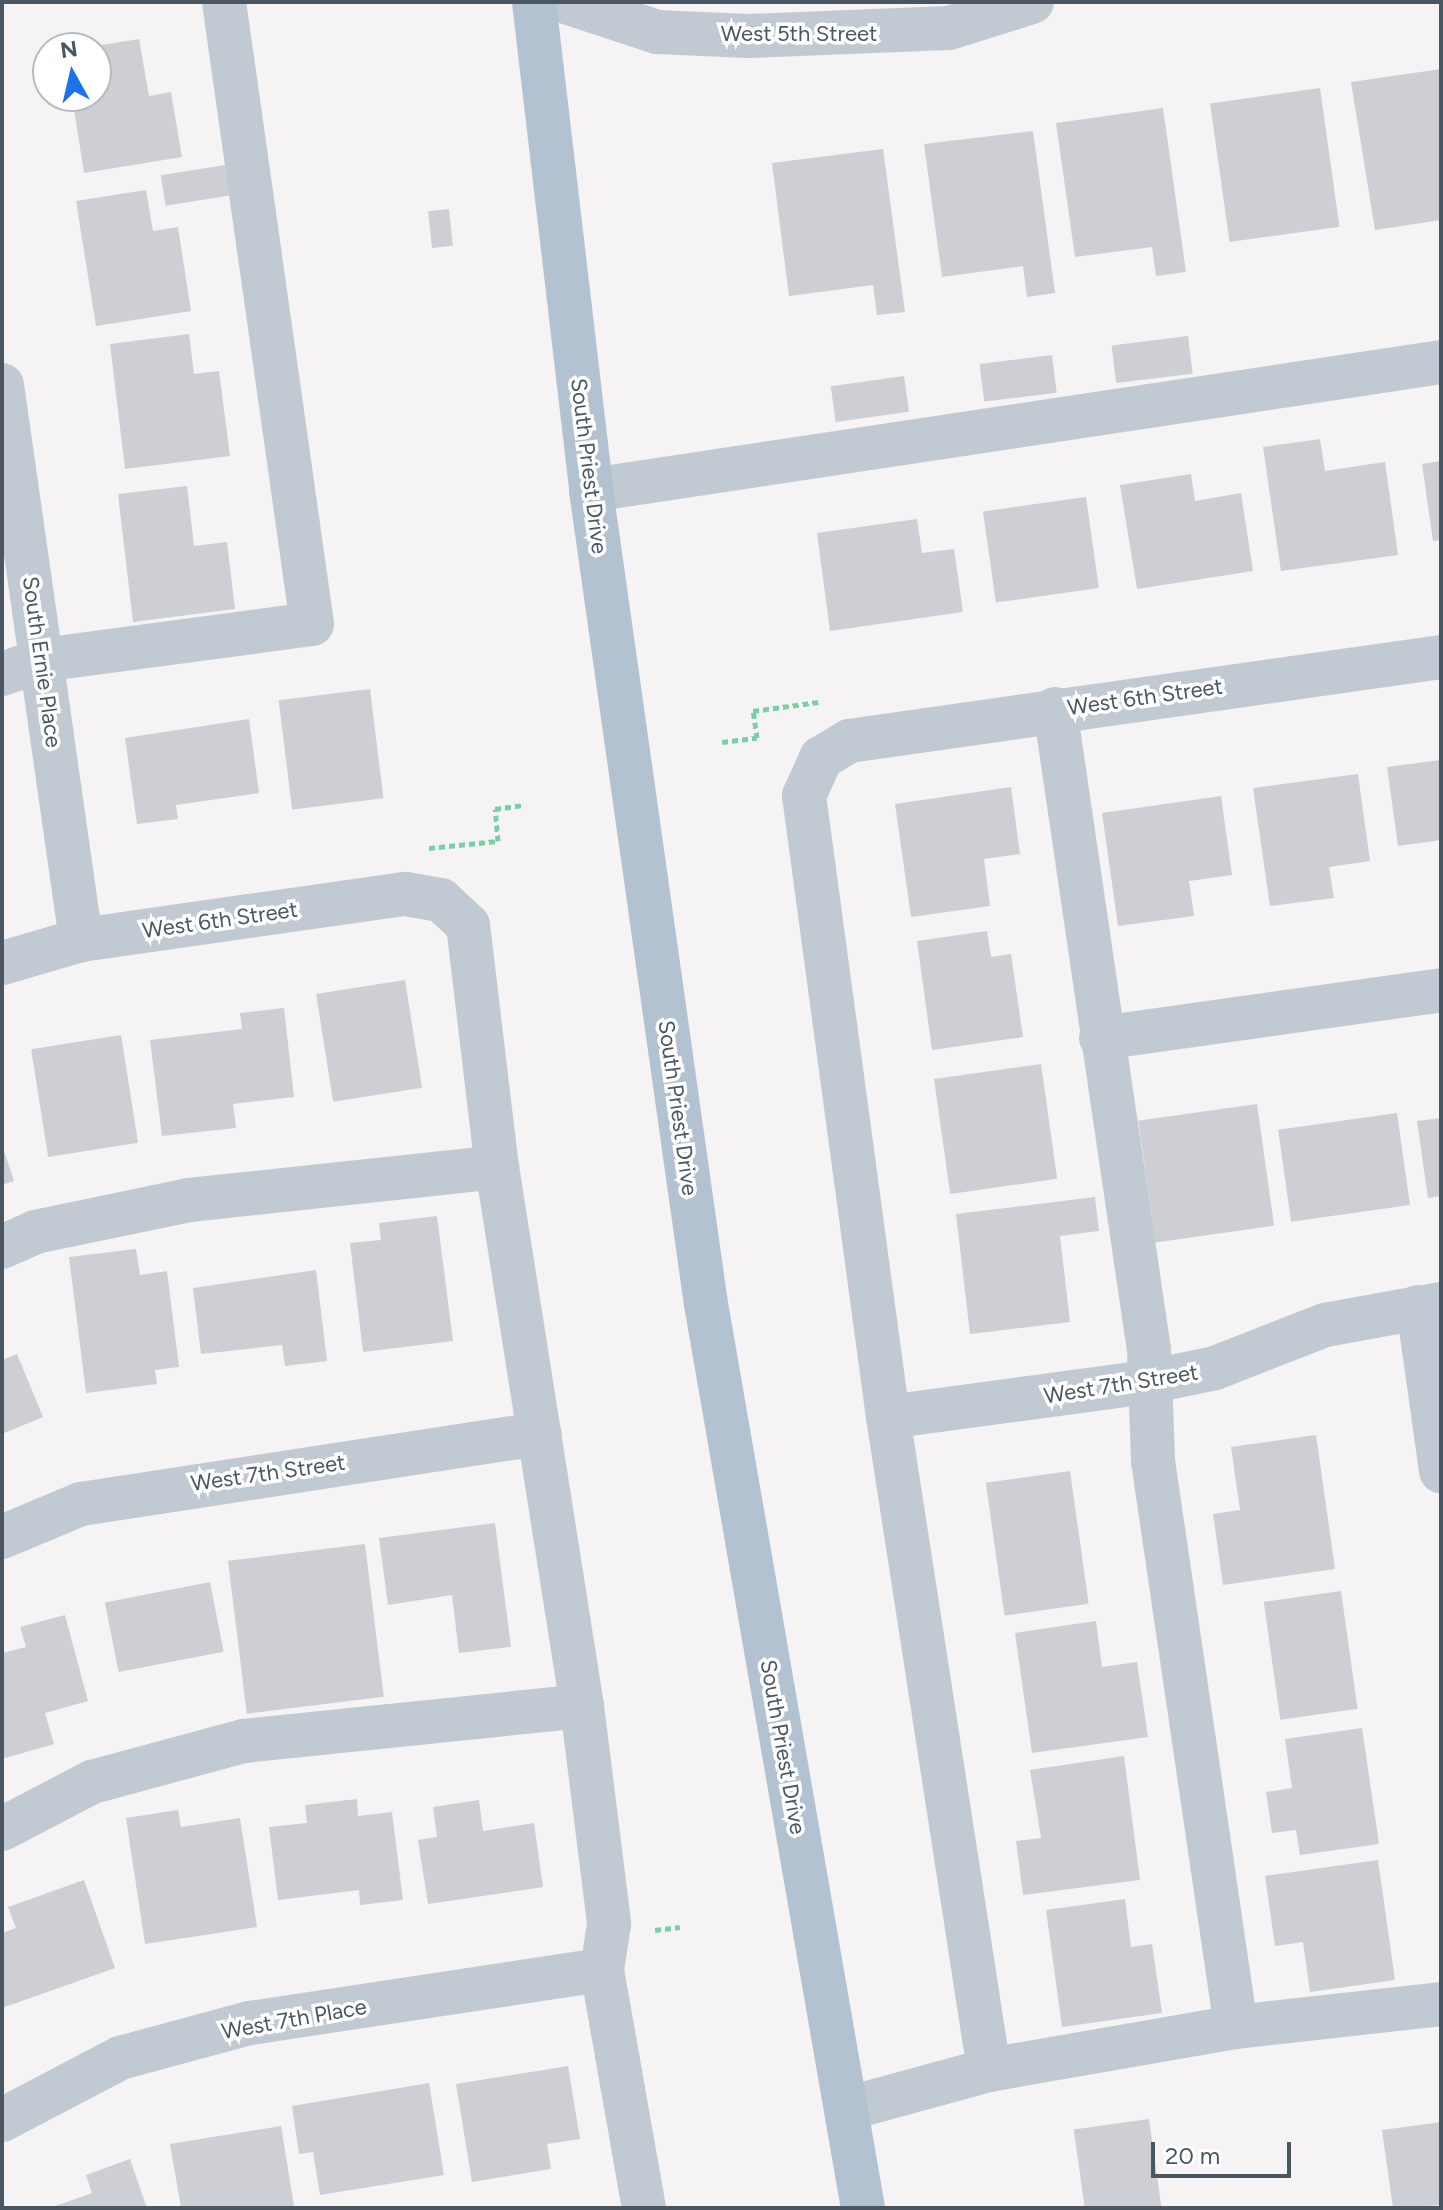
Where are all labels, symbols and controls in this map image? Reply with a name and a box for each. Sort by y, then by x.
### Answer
street label: West 5th Street [721,21,877,47]
north arrow [32,32,112,112]
text: N [59,35,79,64]
street label: South Priest Drive [565,377,613,555]
street label: South Ernie Place [17,575,67,749]
street label: West 6th Street [1066,673,1224,721]
street label: West 6th Street [141,896,299,944]
street label: South Priest Drive [653,1019,703,1197]
street label: West 7th Street [1042,1359,1200,1409]
street label: West 7th Street [189,1449,347,1497]
street label: South Priest Drive [755,1658,811,1836]
street label: West 7th Place [219,1993,369,2045]
scale bar [1155,2126,1295,2176]
text: 20 m [1165,2141,1220,2170]

